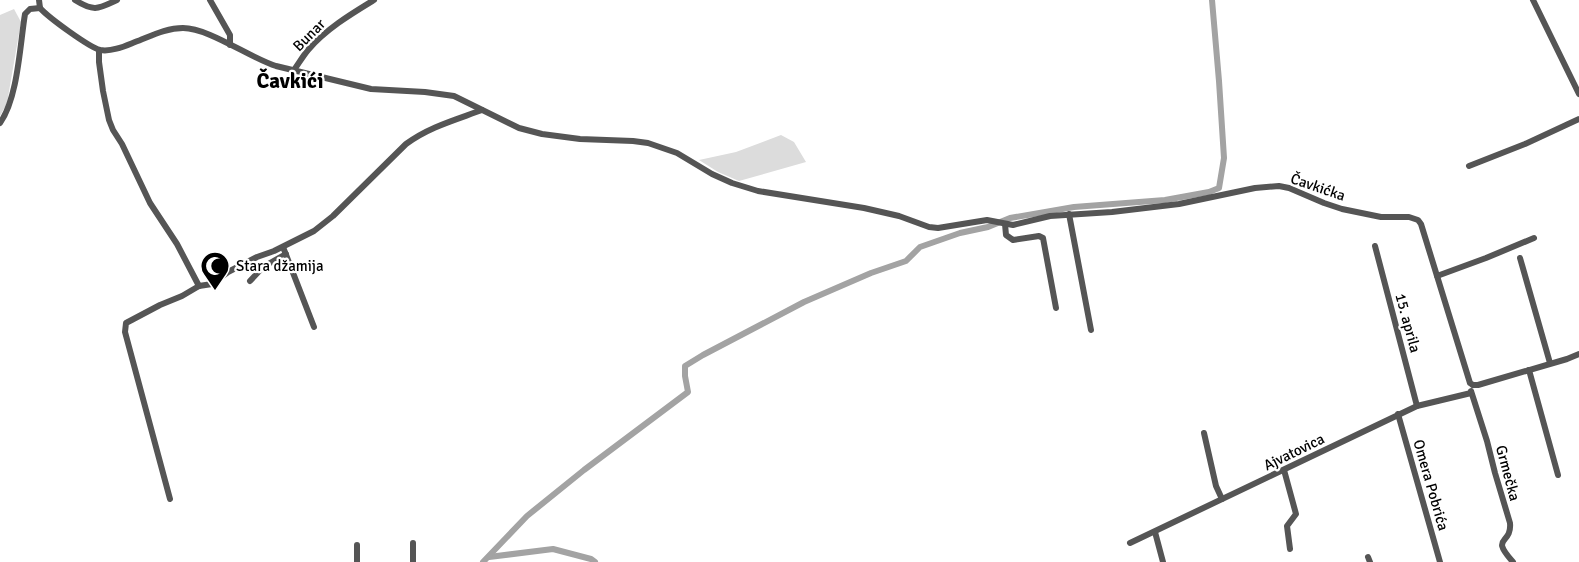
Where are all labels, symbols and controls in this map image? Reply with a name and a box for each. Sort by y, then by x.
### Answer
street label: Bunar [289,15,329,55]
district label: Čavkići [257,68,323,94]
street label: Čavkićka [1288,168,1348,205]
mosque icon: Stara džamija [199,250,231,292]
place label: Stara džamija [236,257,324,275]
street label: 15. aprila [1391,291,1425,355]
street label: Ajvatovica [1261,430,1327,474]
street label: Omera Pobrića [1409,437,1453,533]
street label: Grmečka [1492,443,1524,503]

